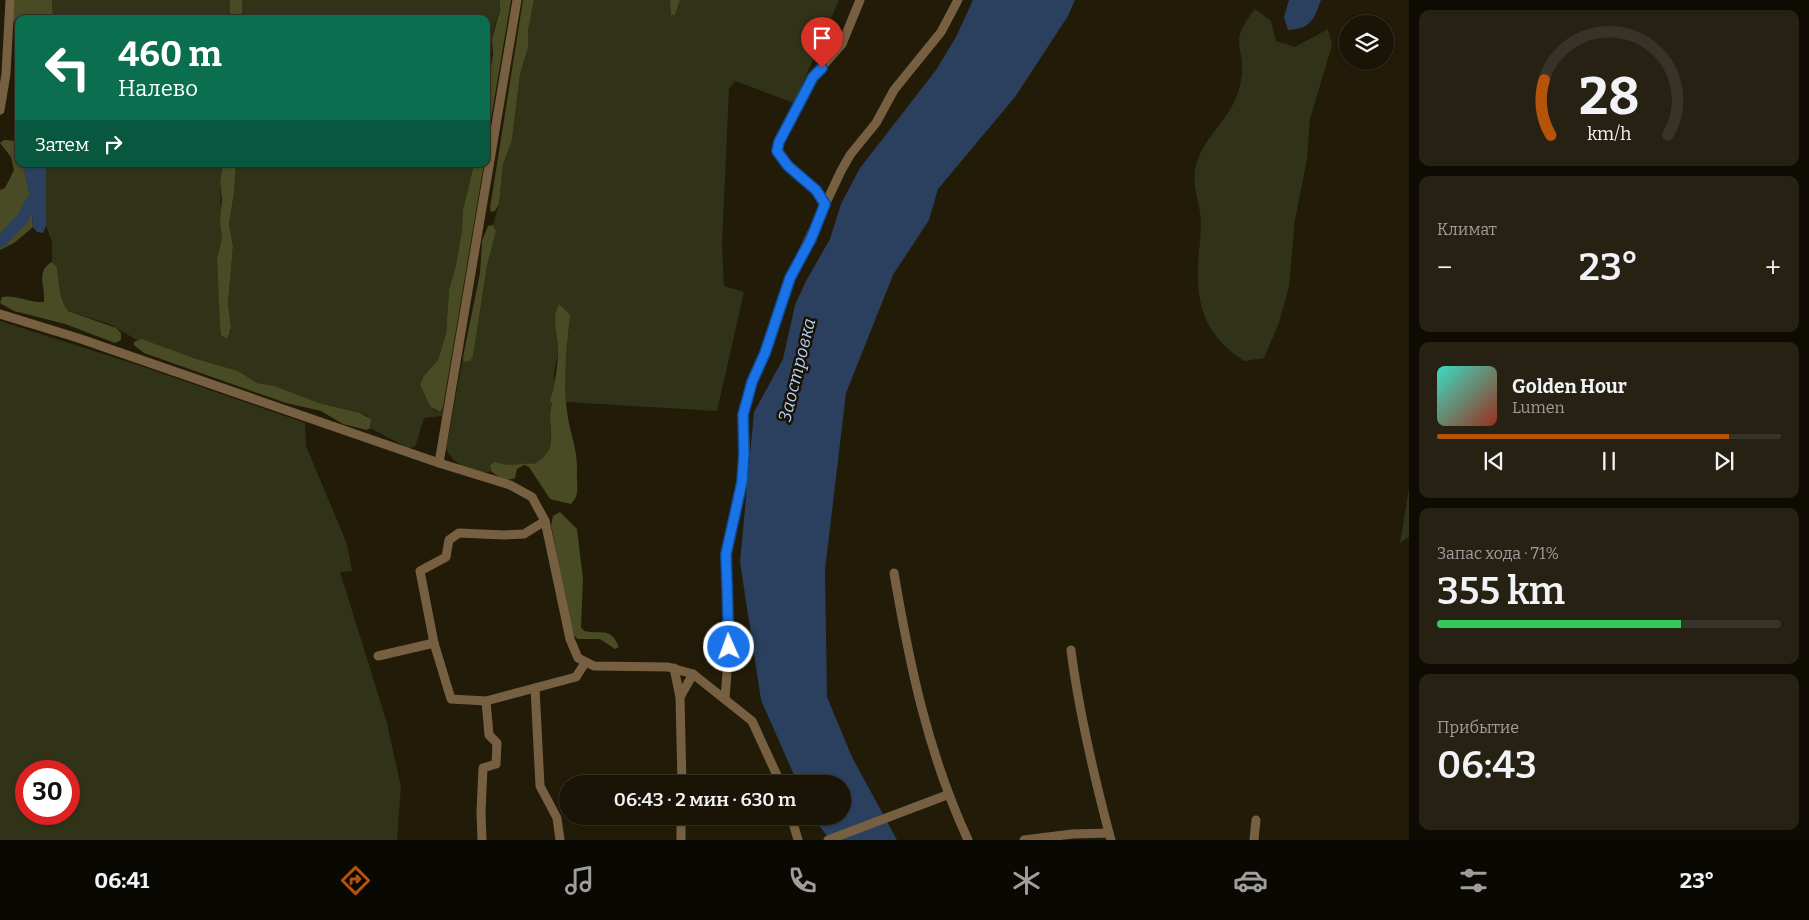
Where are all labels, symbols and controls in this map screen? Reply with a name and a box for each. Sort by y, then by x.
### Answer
map controls [1339,15,1394,70]
button: layers [1339,15,1394,70]
pin [801,17,843,68]
icon: arrive [808,24,836,52]
text: 460 m [118,33,222,75]
icon: left [35,35,100,100]
text: 28 [1579,65,1639,128]
text: Налево [118,75,198,102]
text: km/h [1587,123,1631,145]
icon: right [99,130,127,158]
text: Затем [35,133,89,156]
text: Климат [1437,220,1497,239]
text: 23° [1579,244,1639,290]
text: − [1437,251,1452,284]
text: + [1765,251,1781,284]
water label: Заостровка [773,316,821,424]
text: Golden Hour [1512,375,1627,398]
text: Lumen [1512,398,1565,417]
icon: previous [1480,447,1508,475]
icon: pause [1595,447,1623,475]
icon: next [1710,447,1738,475]
text: Запас хода · 71% [1437,544,1559,563]
text: 355 km [1437,568,1565,614]
position arrow [702,620,754,672]
text: Прибытие [1437,718,1519,737]
text: 06:43 [1437,742,1537,788]
speed limit sign: 30 [15,760,80,825]
text: 06:43 · 2 мин · 630 m [614,788,796,811]
icon: directions [338,863,373,898]
icon: music [562,863,597,898]
icon: phone [785,863,820,898]
icon: climate [1009,863,1044,898]
icon: car [1233,863,1268,898]
icon: filters [1456,863,1491,898]
text: 06:41 [94,867,149,894]
text: 23° [1680,867,1715,894]

